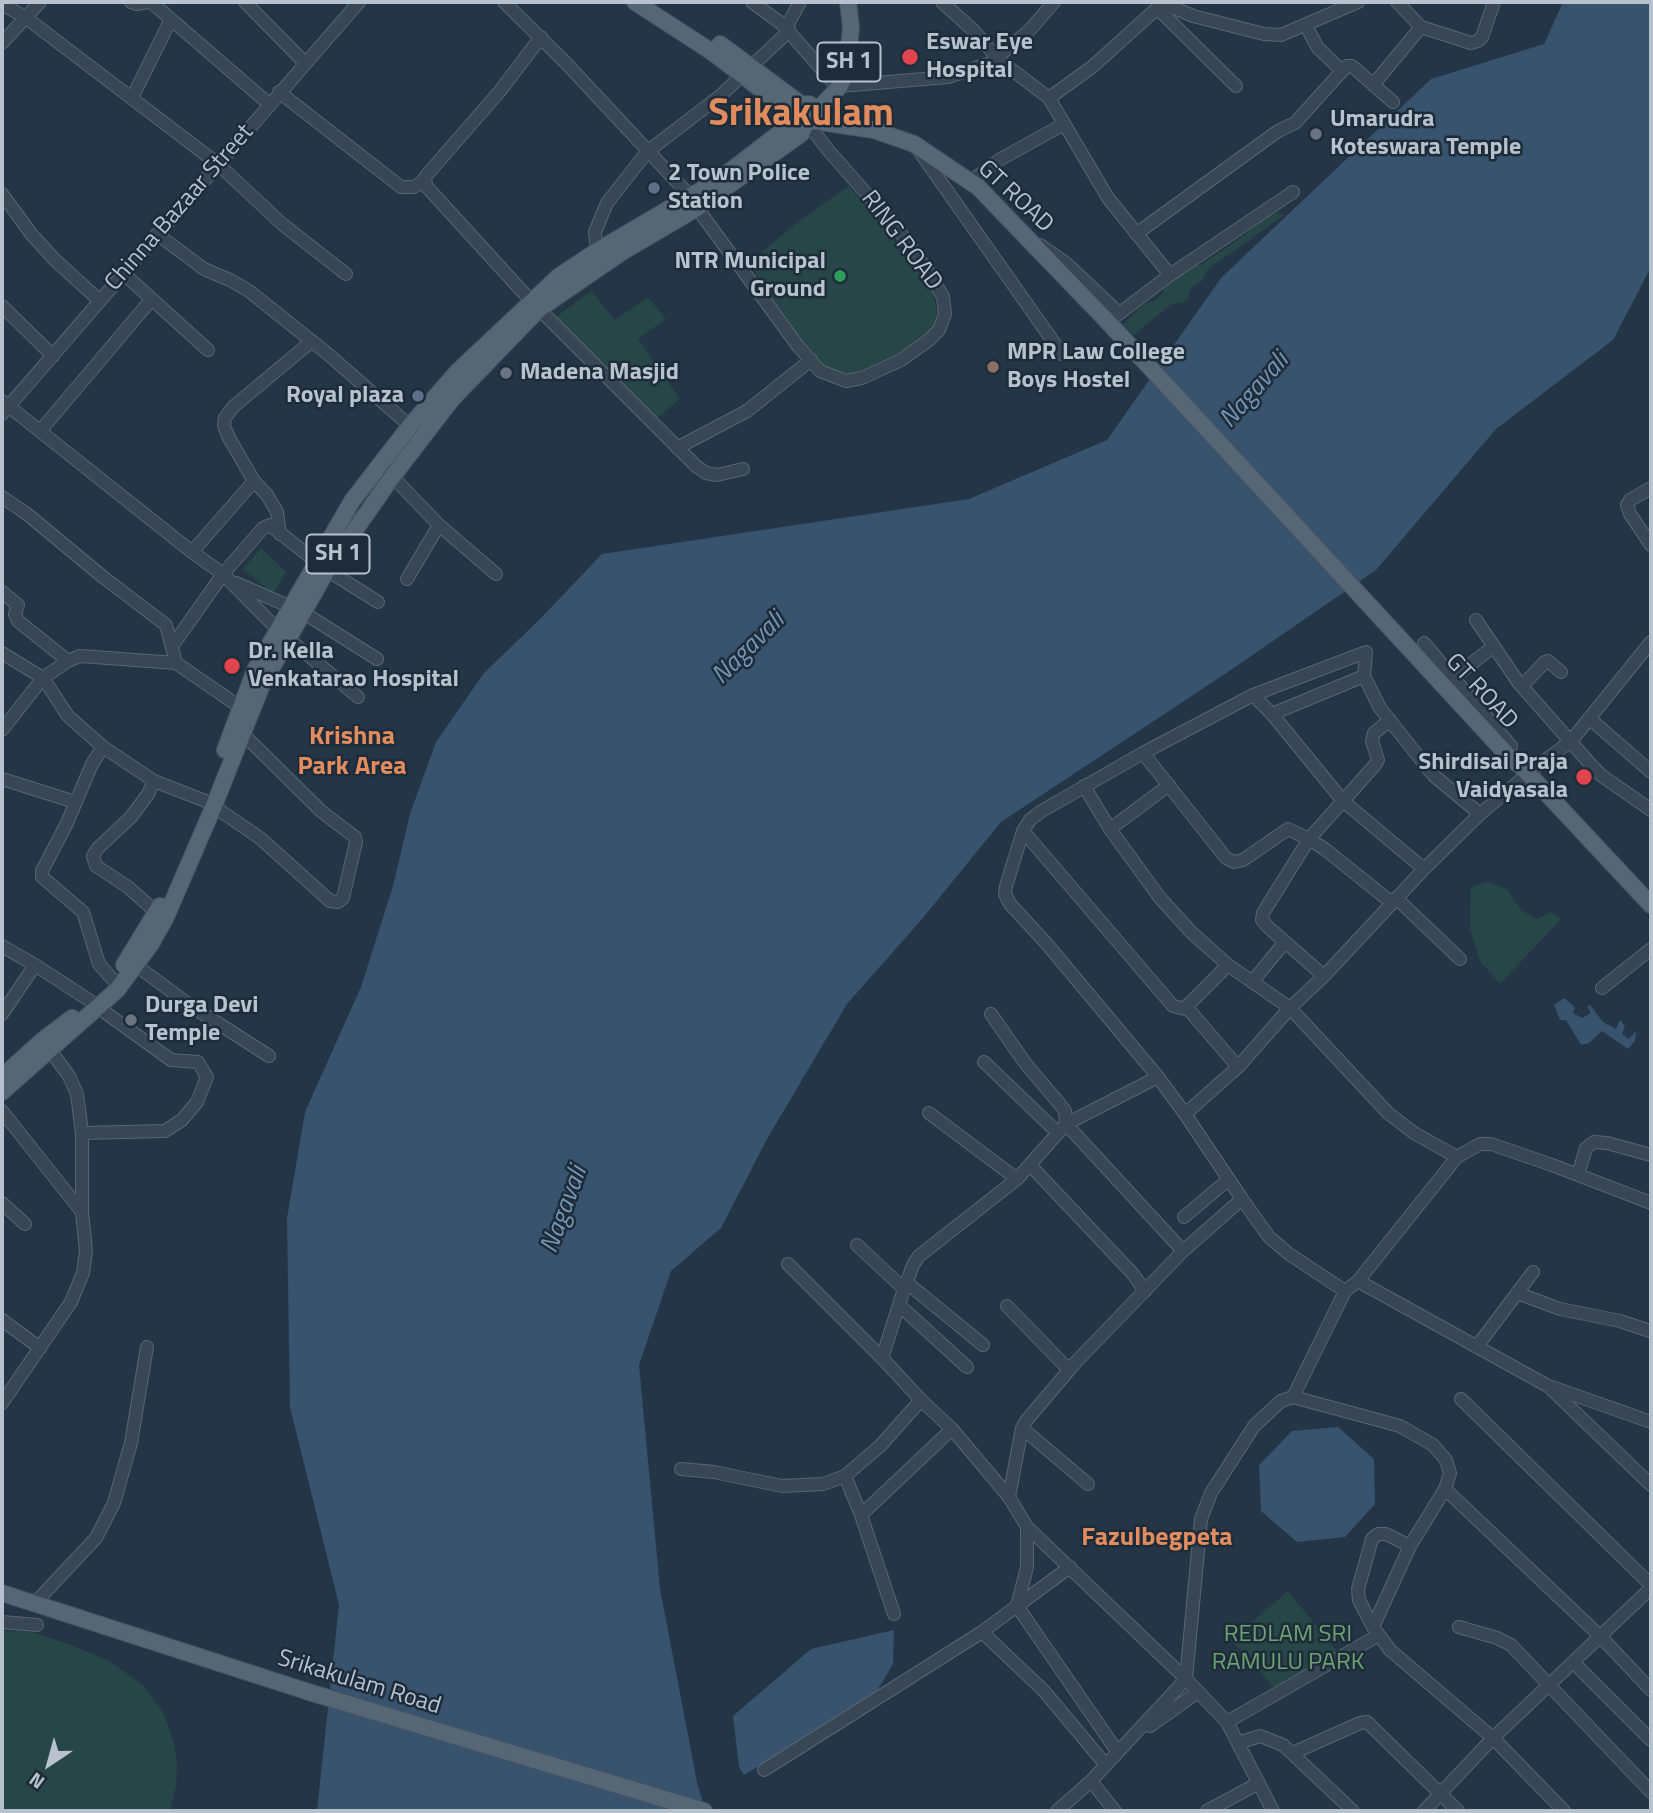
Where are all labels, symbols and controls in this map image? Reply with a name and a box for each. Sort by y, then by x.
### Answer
place label: Eswar Eye Hospital [926,29,1033,85]
road number: SH 1 [818,43,880,82]
marker: Eswar Eye Hospital [900,47,920,67]
district label: Srikakulam [708,93,894,139]
place label: Umarudra Koteswara Temple [1330,106,1521,162]
street label: Chinna Bazaar Street [100,119,260,297]
marker: Umarudra Koteswara Temple [1308,126,1324,142]
street label: GT ROAD [971,155,1059,239]
place label: 2 Town Police Station [668,160,810,216]
marker: 2 Town Police Station [646,180,662,196]
street label: RING ROAD [854,186,948,296]
place label: NTR Municipal Ground [675,248,826,304]
marker: NTR Municipal Ground [832,268,848,284]
place label: MPR Law College Boys Hostel [1007,339,1185,395]
water label: Nagavali [1214,347,1296,435]
place label: Madena Masjid [520,359,679,387]
marker: MPR Law College Boys Hostel [985,359,1001,375]
marker: Madena Masjid [498,365,514,381]
place label: Royal plaza [286,382,404,410]
marker: Royal plaza [410,388,426,404]
road number: SH 1 [306,534,370,574]
water label: Nagavali [706,606,792,692]
place label: Dr. Kella Venkatarao Hospital [248,638,459,694]
street label: GT ROAD [1439,648,1523,736]
marker: Dr. Kella Venkatarao Hospital [222,656,242,676]
district label: Krishna Park Area [297,722,407,784]
place label: Shirdisai Praja Vaidyasala [1418,749,1568,805]
marker: Shirdisai Praja Vaidyasala [1574,767,1594,787]
place label: Durga Devi Temple [145,992,258,1048]
marker: Durga Devi Temple [123,1012,139,1028]
water label: Nagavali [535,1162,595,1258]
district label: Fazulbegpeta [1081,1523,1233,1555]
park label: REDLAM SRI RAMULU PARK [1212,1621,1364,1677]
street label: Srikakulam Road [274,1645,444,1721]
north arrow [14,1729,84,1799]
text: N [23,1766,50,1797]

